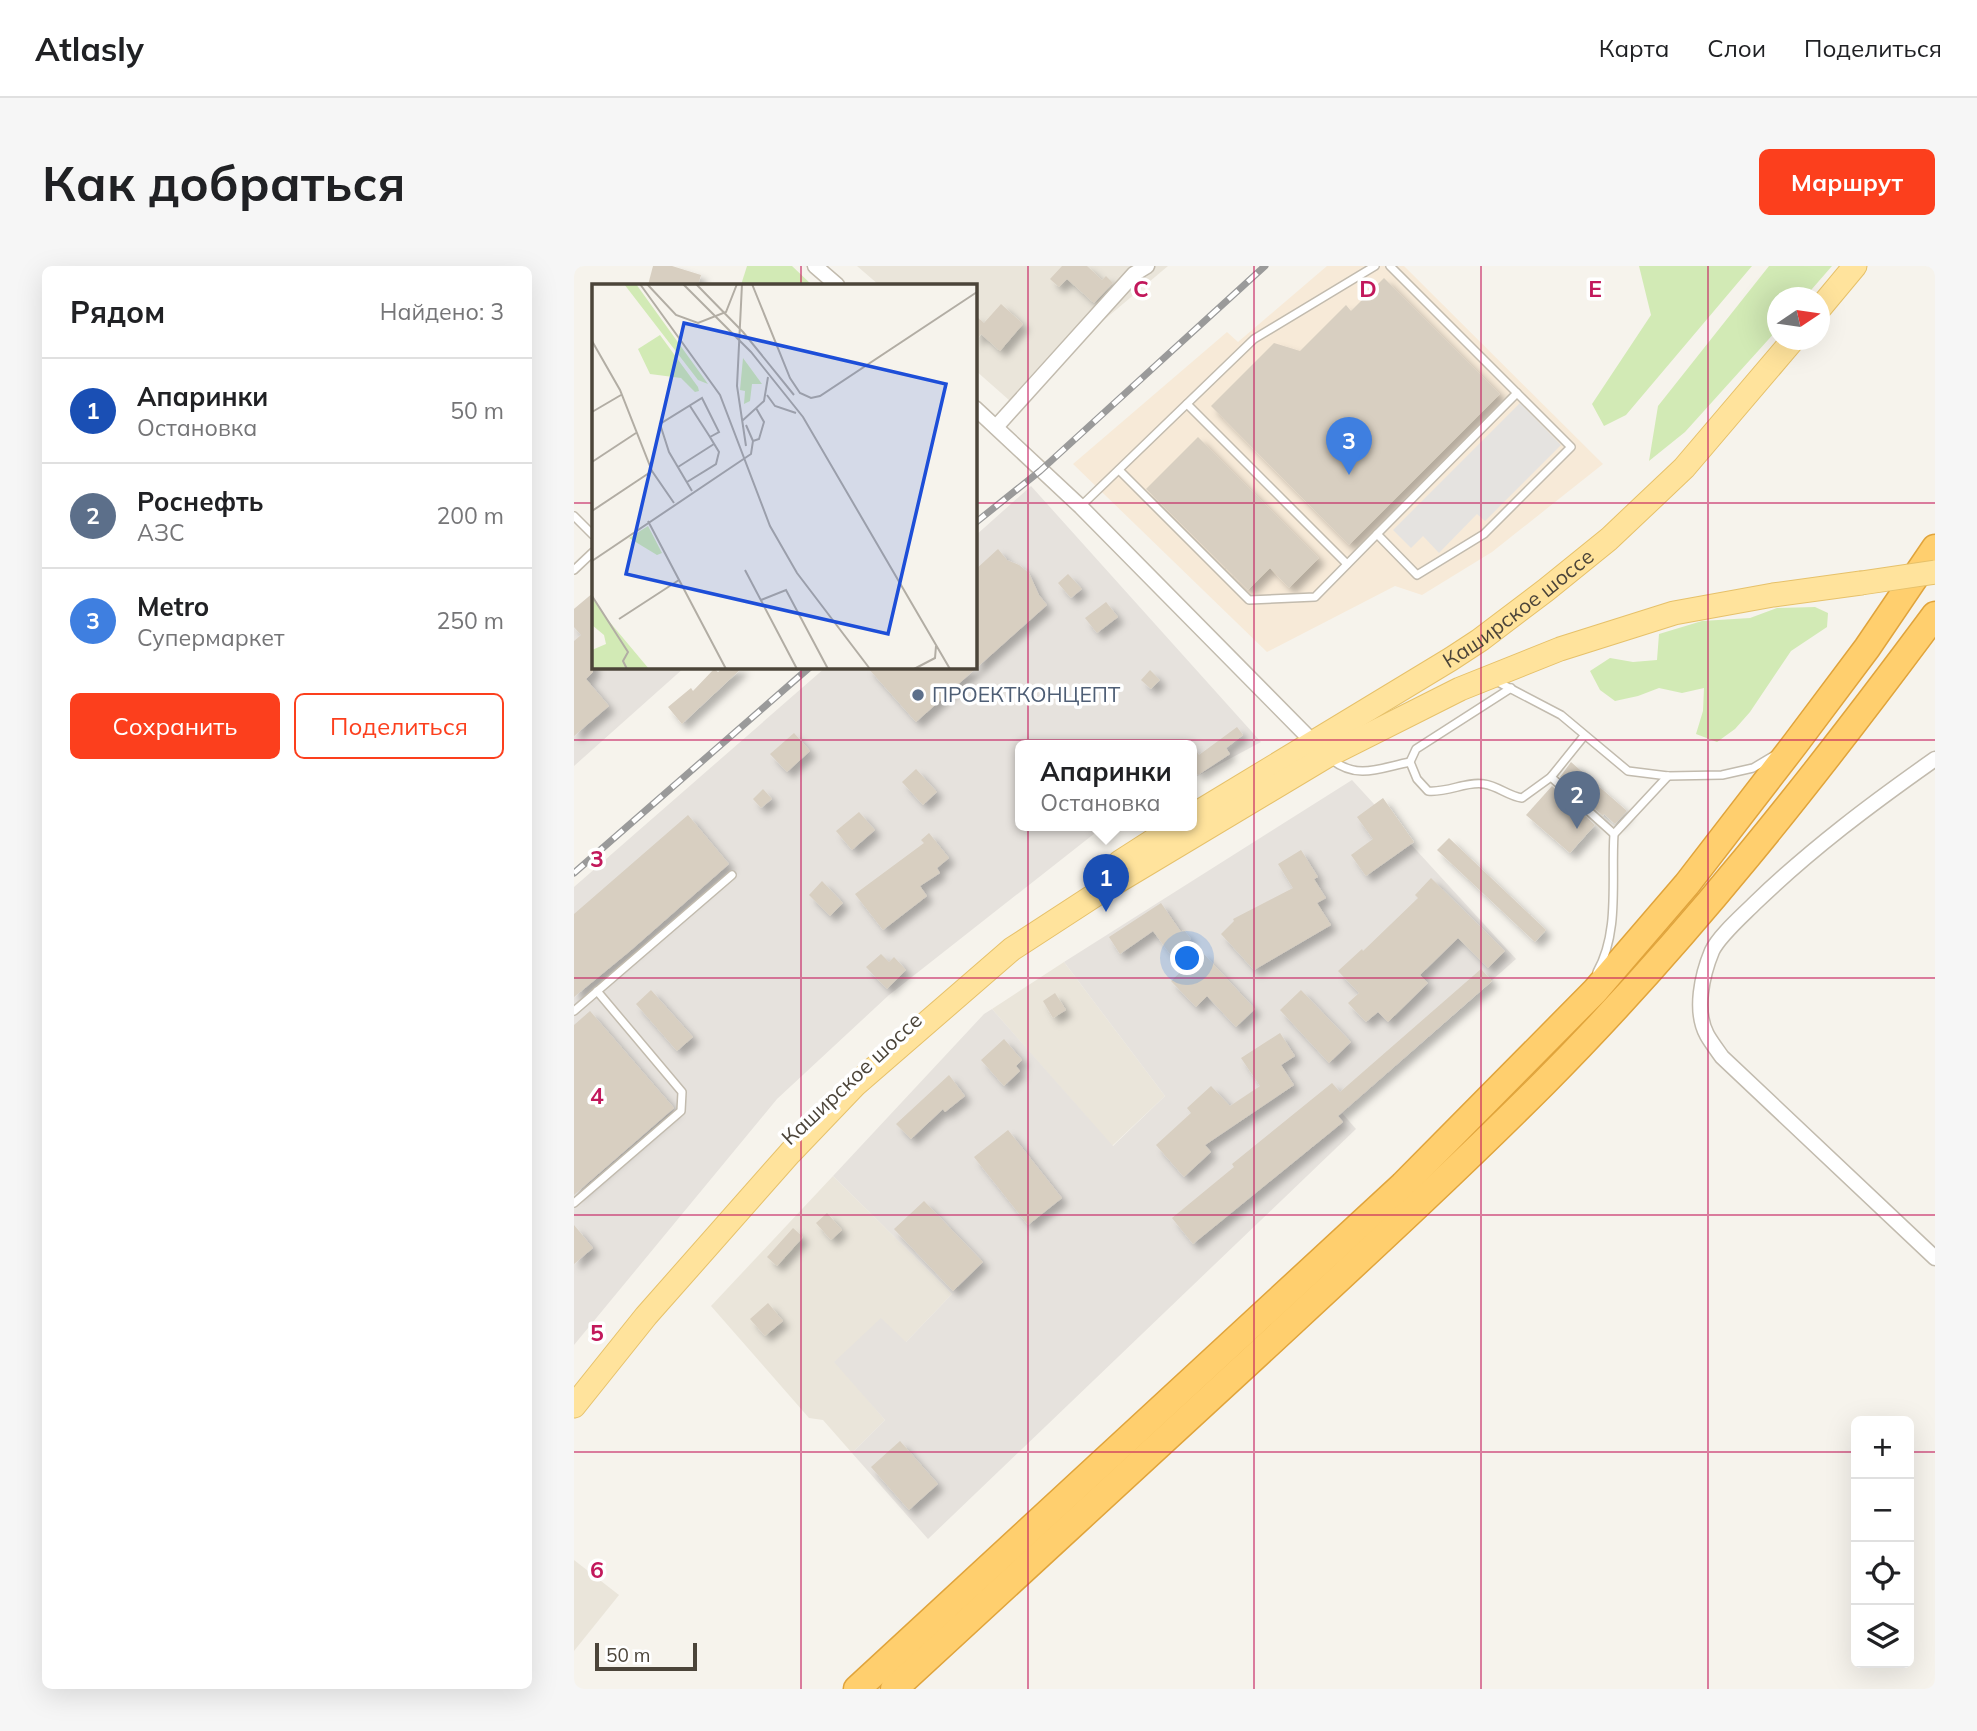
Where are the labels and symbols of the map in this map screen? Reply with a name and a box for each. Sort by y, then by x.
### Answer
text: C [1133,274,1149,303]
text: D [1359,274,1377,303]
text: E [1588,274,1602,303]
inset map [592,284,976,668]
north arrow [1767,287,1830,350]
pin: 3 [1326,417,1372,475]
street label: Каширское шоссе [1438,543,1599,673]
place label: ПРОЕКТКОНЦЕПТ [932,681,1121,707]
marker: ПРОЕКТКОНЦЕПТ [910,687,926,703]
pin: 2 [1554,771,1600,829]
text: 3 [590,844,604,873]
pin: 1 [1083,854,1129,912]
your location [1170,941,1204,975]
street label: Каширское шоссе [776,1007,927,1150]
text: 4 [590,1081,604,1110]
text: 5 [590,1318,604,1347]
text: 6 [590,1555,604,1584]
scale bar [595,1640,696,1672]

